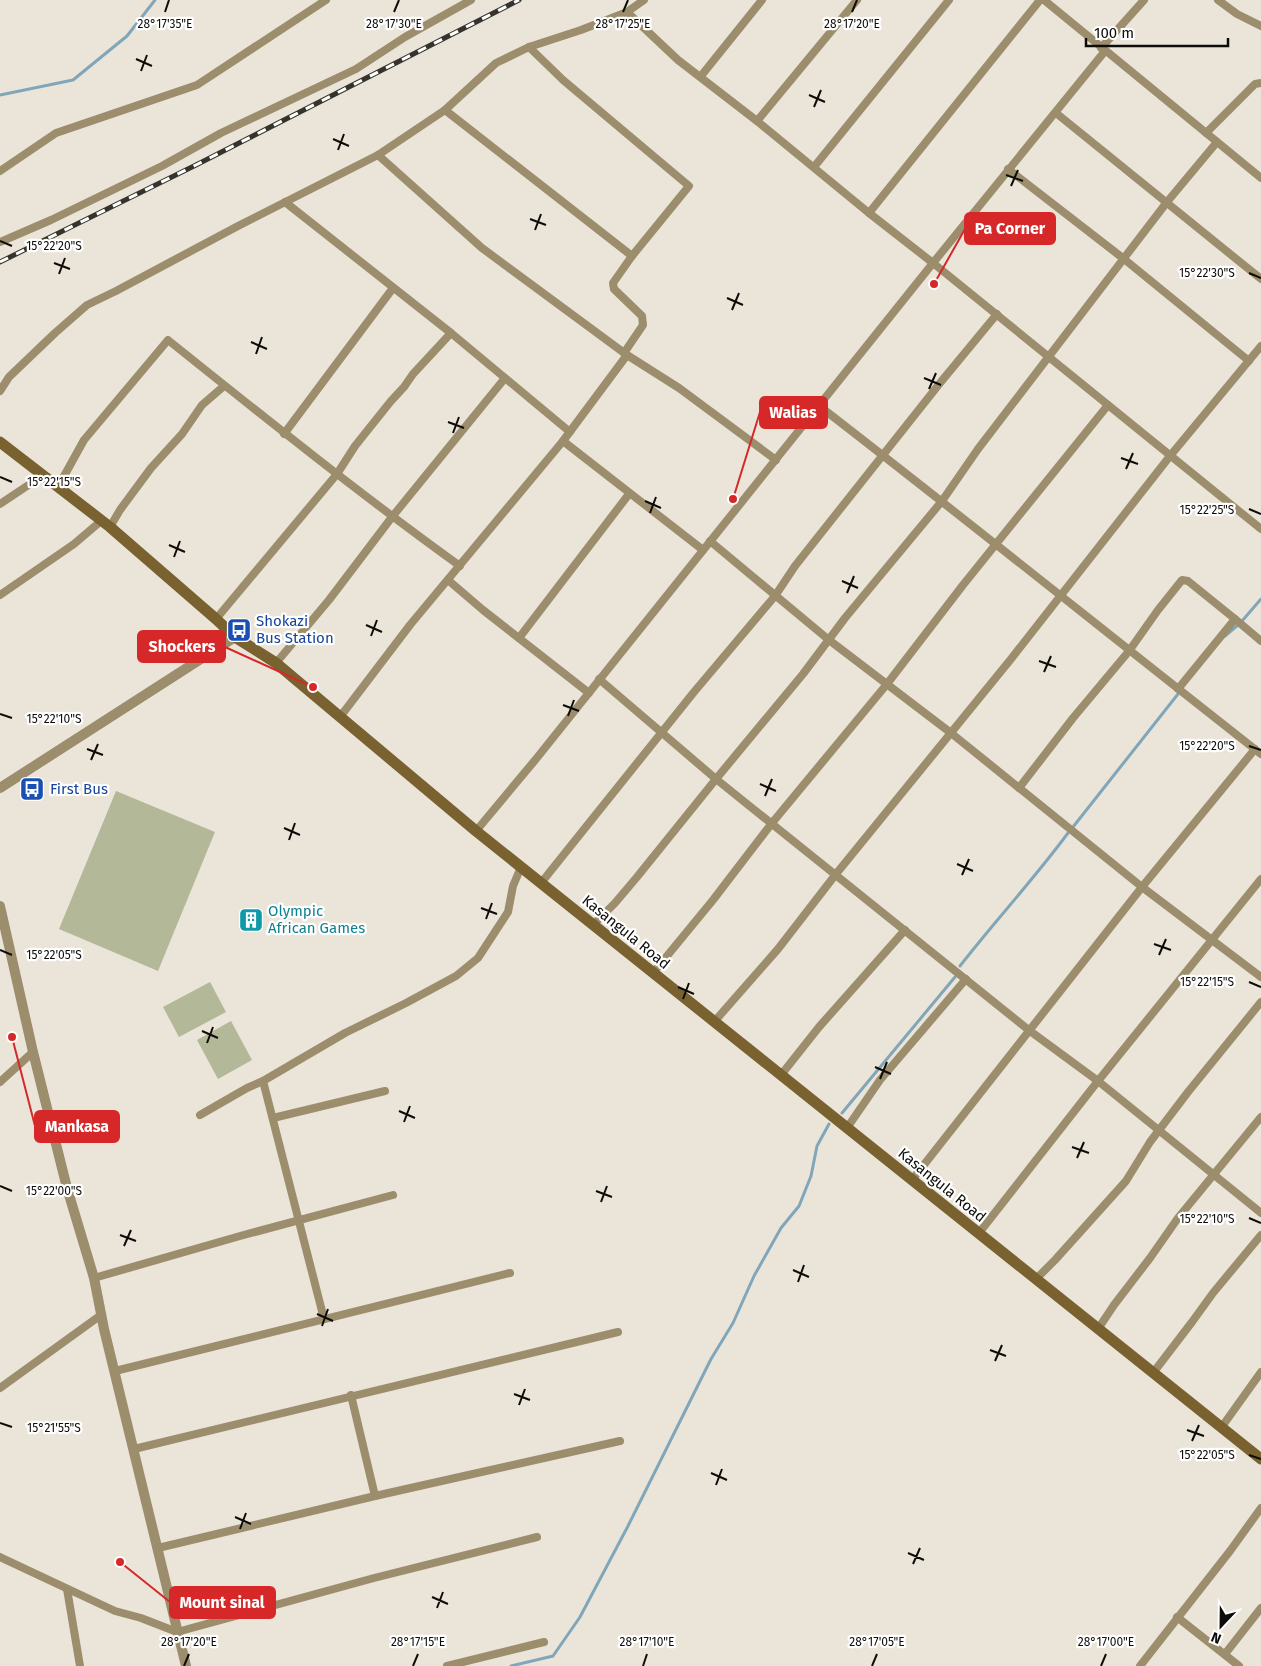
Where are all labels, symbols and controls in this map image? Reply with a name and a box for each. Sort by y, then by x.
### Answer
scale bar [1086,15,1228,47]
text: 28°17'35"E [138,17,192,31]
text: 28°17'30"E [366,17,422,31]
text: 28°17'25"E [596,17,650,31]
text: 28°17'20"E [824,17,880,31]
text: 100 m [1094,24,1134,42]
callout: Pa Corner [965,213,1055,244]
text: Pa Corner [975,219,1046,238]
text: 15°22'20"S [26,239,82,253]
text: 15°22'30"S [1179,266,1235,280]
callout: Walias [760,397,827,428]
text: Walias [769,403,817,422]
text: 15°22'15"S [27,475,81,489]
text: 15°22'25"S [1180,503,1235,517]
place label: Shokazi Bus Station [256,612,334,647]
bus stop icon: Shokazi Bus Station [226,617,252,643]
callout: Shockers [138,631,225,662]
text: Shockers [149,637,216,656]
text: 15°22'10"S [27,712,82,726]
text: 15°22'20"S [1179,739,1235,753]
bus stop icon: First Bus [19,776,45,802]
place label: First Bus [50,780,108,798]
street label: Kasangula Road [578,891,674,973]
place label: Olympic African Games [268,902,365,937]
building icon: Olympic African Games [238,907,264,933]
text: 15°22'05"S [26,948,82,962]
text: 15°22'15"S [1180,975,1234,989]
callout: Mankasa [35,1111,119,1142]
text: Mankasa [45,1117,109,1136]
street label: Kasangula Road [894,1144,990,1226]
text: 15°22'00"S [26,1184,83,1198]
text: 15°22'10"S [1180,1212,1235,1226]
text: 15°21'55"S [27,1421,81,1435]
text: 15°22'05"S [1179,1448,1235,1462]
callout: Mount sinal [170,1587,275,1618]
text: Mount sinal [179,1593,265,1612]
north arrow [1196,1601,1246,1651]
text: N [1209,1628,1224,1647]
text: 28°17'20"E [161,1635,217,1649]
text: 28°17'15"E [391,1635,445,1649]
text: 28°17'10"E [619,1635,675,1649]
text: 28°17'05"E [849,1635,905,1649]
text: 28°17'00"E [1078,1635,1134,1649]

